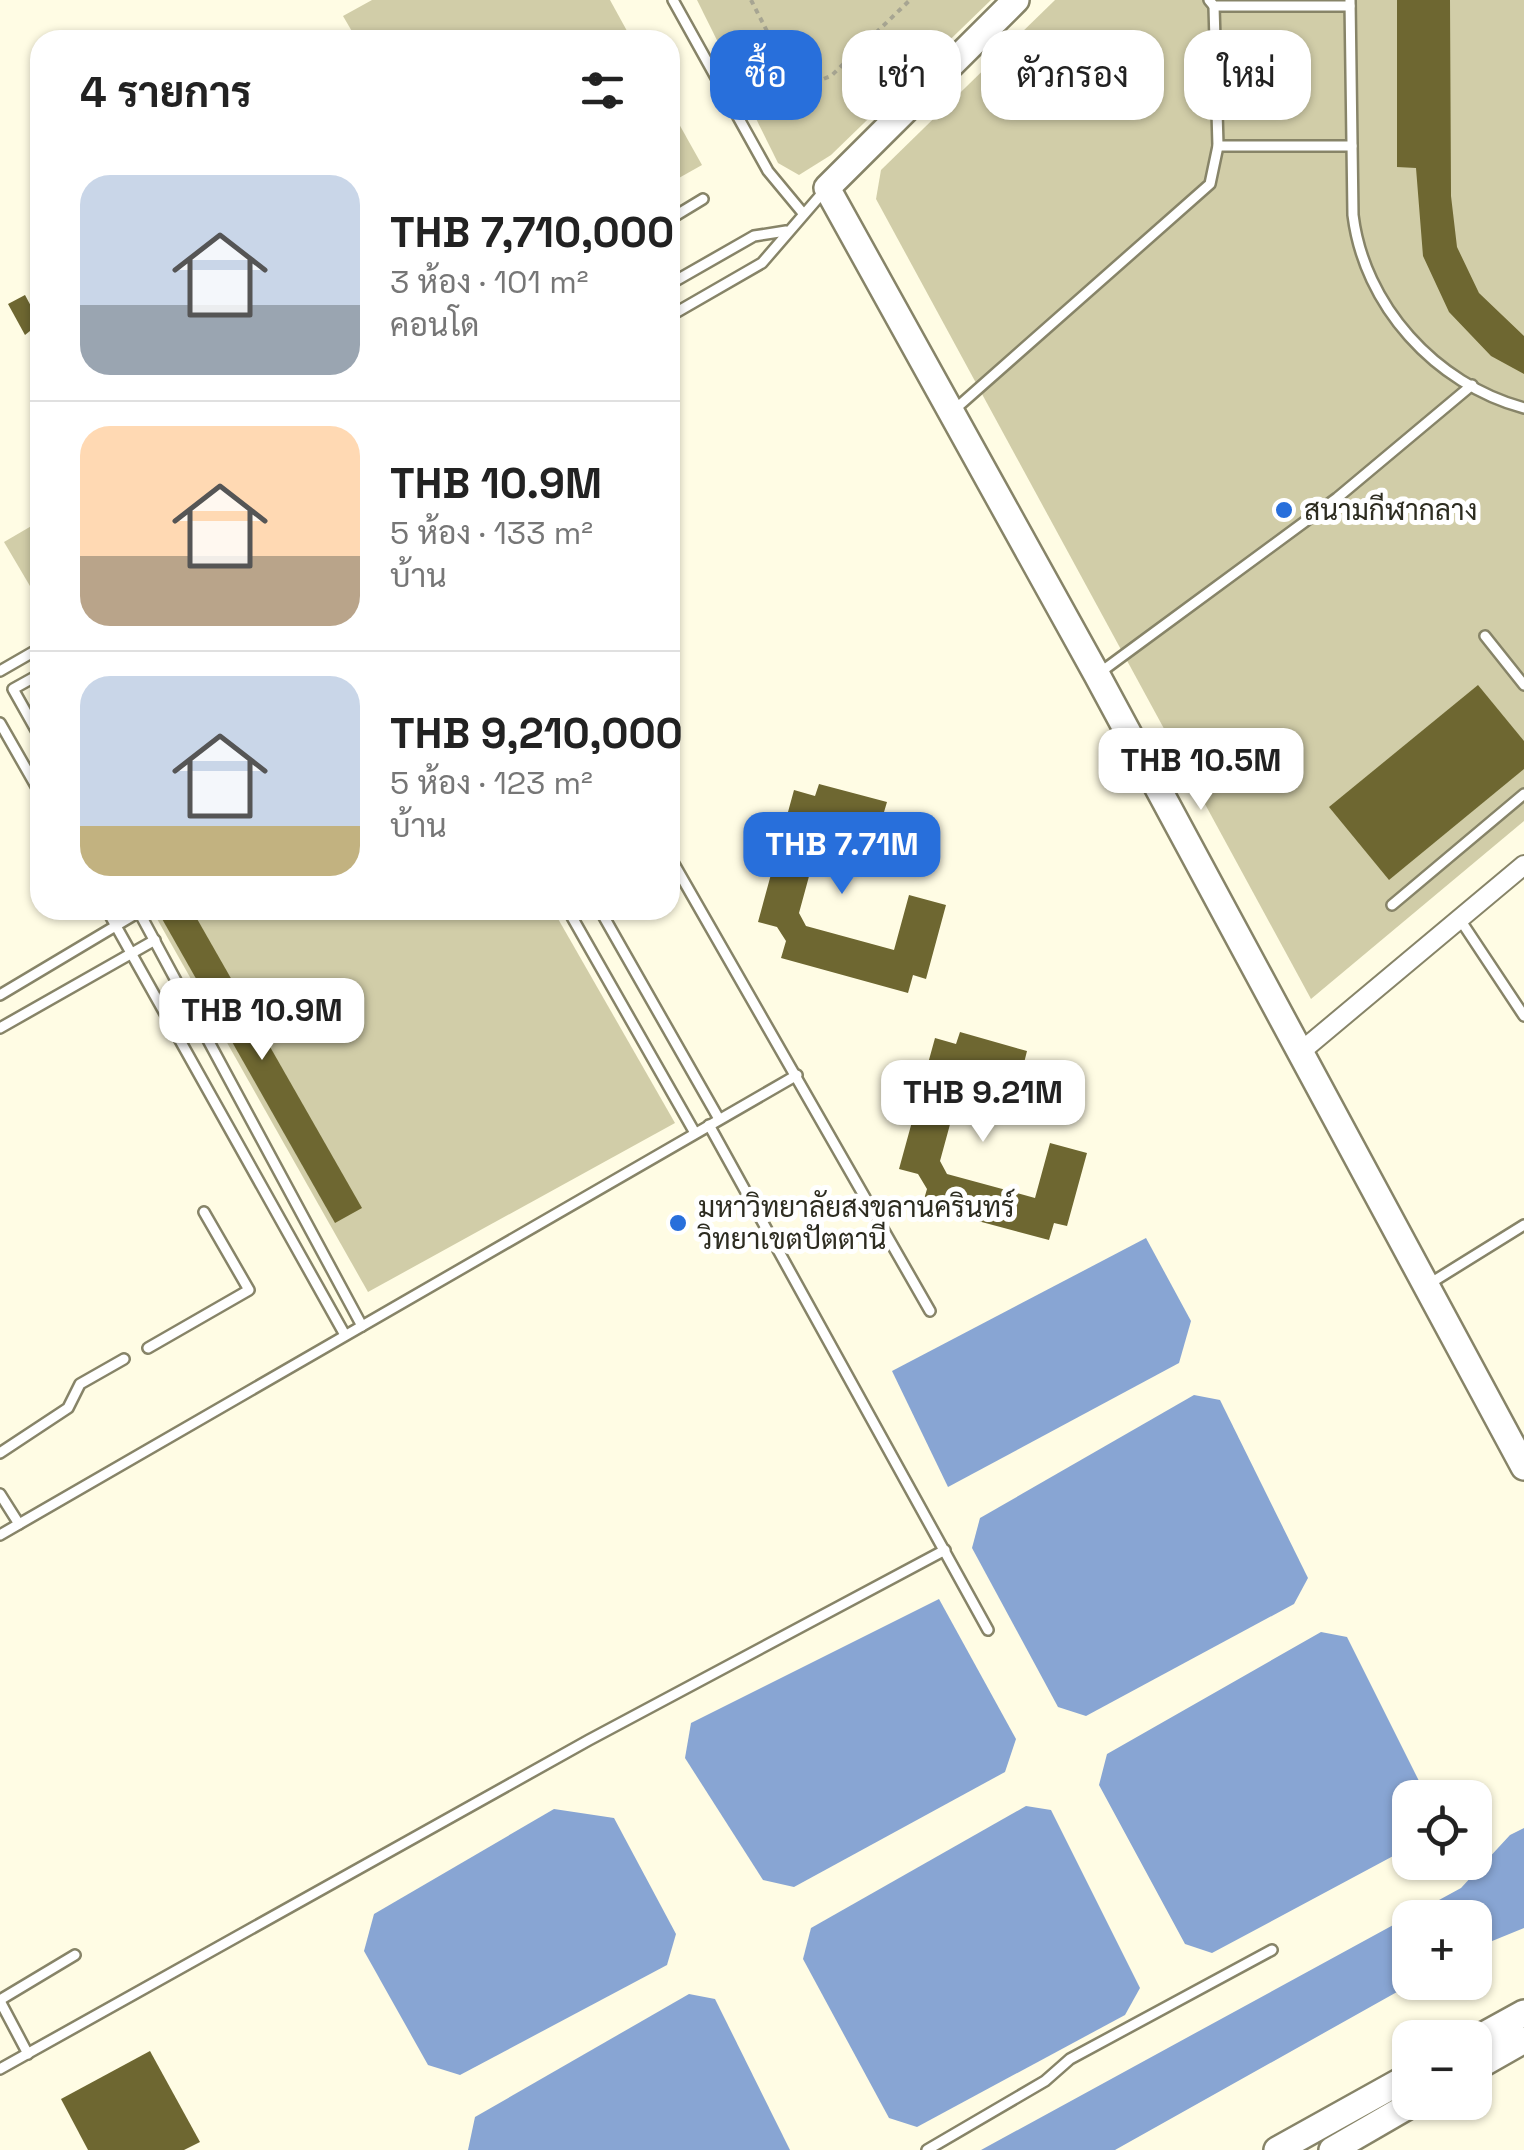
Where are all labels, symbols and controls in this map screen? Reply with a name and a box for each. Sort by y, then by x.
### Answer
chip: ซื้อ [710,30,822,120]
chip: เช่า [842,30,961,120]
chip: ตัวกรอง [981,30,1164,120]
chip: ใหม่ [1184,30,1311,120]
icon: filters [575,63,630,118]
text: 4 รายการ [80,66,252,119]
text: THB 7,710,000 [390,206,674,259]
icon: home [160,215,280,335]
text: 3 ห้อง · 101 m² [390,262,588,302]
text: คอนโด [390,305,480,345]
text: THB 10.9M [390,457,602,510]
icon: home [160,466,280,586]
place label: สนามกีฬากลาง [1304,492,1477,528]
marker: สนามกีฬากลาง [1273,499,1295,521]
text: 5 ห้อง · 133 m² [390,513,593,553]
text: บ้าน [390,556,447,596]
text: THB 9,210,000 [390,707,683,760]
icon: home [160,716,280,836]
pin: THB 10.5M [1087,728,1315,813]
text: THB 10.5M [1121,740,1281,780]
text: 5 ห้อง · 123 m² [390,763,593,803]
text: บ้าน [390,806,447,846]
pin: THB 7.71M [728,812,956,897]
text: THB 7.71M [765,824,919,864]
pin: THB 10.9M [148,978,376,1063]
text: THB 10.9M [181,990,343,1030]
pin: THB 9.21M [869,1060,1097,1145]
text: THB 9.21M [903,1072,1063,1112]
place label: มหาวิทยาลัยสงขลานครินทร์ วิทยาเขตปัตตานี [697,1188,1015,1257]
marker: มหาวิทยาลัยสงขลานครินทร์ วิทยาเขตปัตตานี [667,1212,689,1234]
map controls [1392,1780,1492,2120]
button: locate [1392,1780,1492,1880]
button: + [1392,1900,1492,2000]
button: − [1392,2020,1492,2120]

